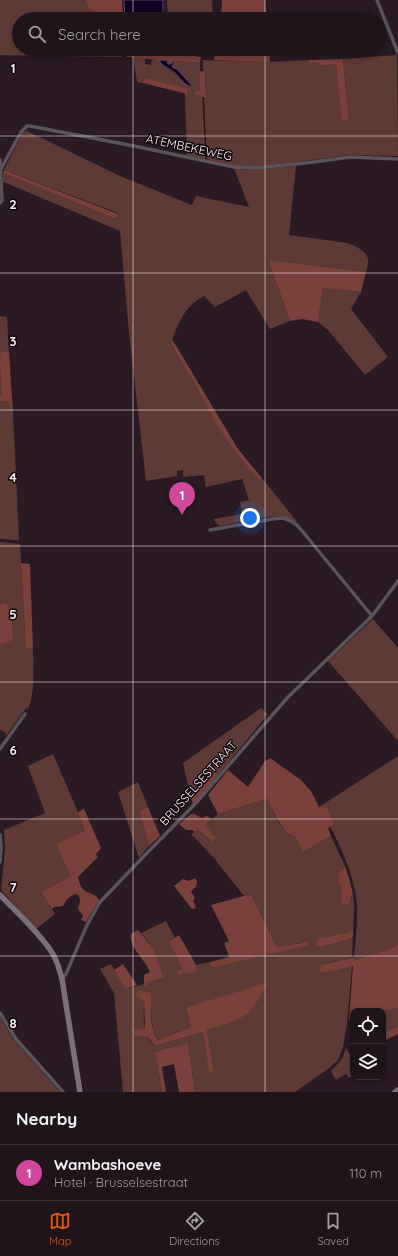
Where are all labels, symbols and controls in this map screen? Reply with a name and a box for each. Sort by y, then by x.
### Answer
search box [12,12,386,56]
icon: search [26,23,48,45]
text: Search here [58,25,141,44]
text: 1 [10,60,16,76]
street label: ATEMBEKEWEG [145,131,233,163]
text: 2 [9,196,17,212]
text: 3 [10,333,17,349]
text: 4 [9,469,17,485]
pin: 1 [169,482,195,515]
your location [240,508,260,528]
text: 5 [9,606,17,622]
street label: BRUSSELSESTRAAT [156,738,240,828]
text: 6 [9,742,17,758]
text: 7 [9,879,17,895]
map controls [350,1008,386,1080]
button: locate [350,1008,386,1044]
text: 8 [9,1015,17,1031]
button: layers [350,1044,386,1080]
text: Nearby [16,1108,77,1129]
text: Wambashoeve [54,1155,161,1174]
text: 1 [26,1165,32,1181]
text: 110 m [349,1165,382,1181]
text: Hotel · Brusselsestraat [54,1174,188,1190]
tab: Map [49,1210,71,1248]
tab: Directions [169,1210,220,1248]
tab: Saved [318,1210,349,1248]

